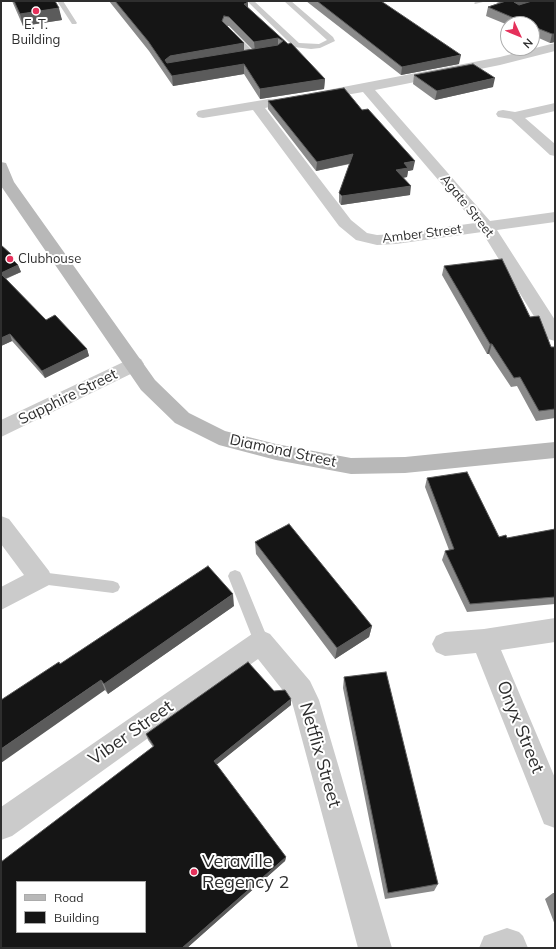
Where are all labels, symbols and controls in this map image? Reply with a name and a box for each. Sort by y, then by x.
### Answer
marker: E. T. Building [31,6,41,16]
north arrow [500,16,540,56]
place label: E. T. Building [12,17,60,48]
text: N [520,36,536,51]
street label: Agate Street [437,172,497,240]
street label: Amber Street [381,221,463,247]
place label: Clubhouse [18,251,81,267]
marker: Clubhouse [5,254,15,264]
street label: Sapphire Street [16,365,120,429]
street label: Diamond Street [228,431,338,471]
street label: Onyx Street [492,678,548,776]
street label: Viber Street [84,696,178,770]
street label: Netflix Street [295,700,345,810]
place label: Veraville Regency 2 [202,851,289,894]
marker: Veraville Regency 2 [189,867,199,877]
legend [16,881,146,933]
text: Road [54,890,83,905]
text: Building [54,910,99,925]

